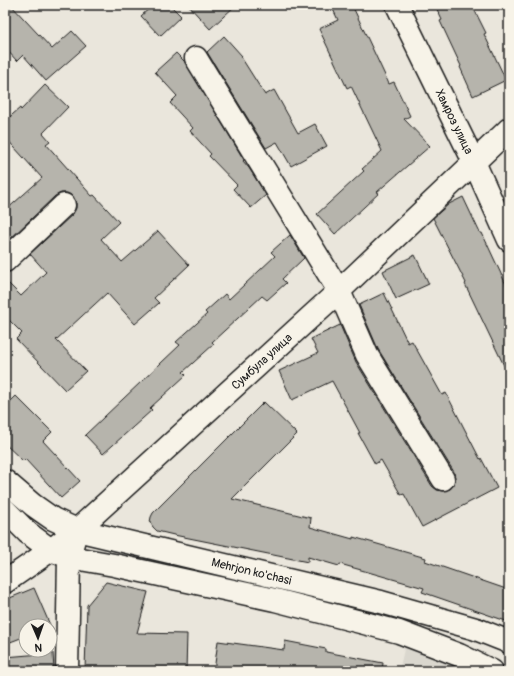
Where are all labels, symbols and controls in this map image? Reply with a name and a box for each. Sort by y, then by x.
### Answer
street label: Хамроз улица [432,87,476,157]
street label: Сумбула улица [229,330,296,393]
street label: Mehrjon ko'chasi [210,555,293,589]
north arrow [18,618,58,658]
text: N [34,641,42,654]

